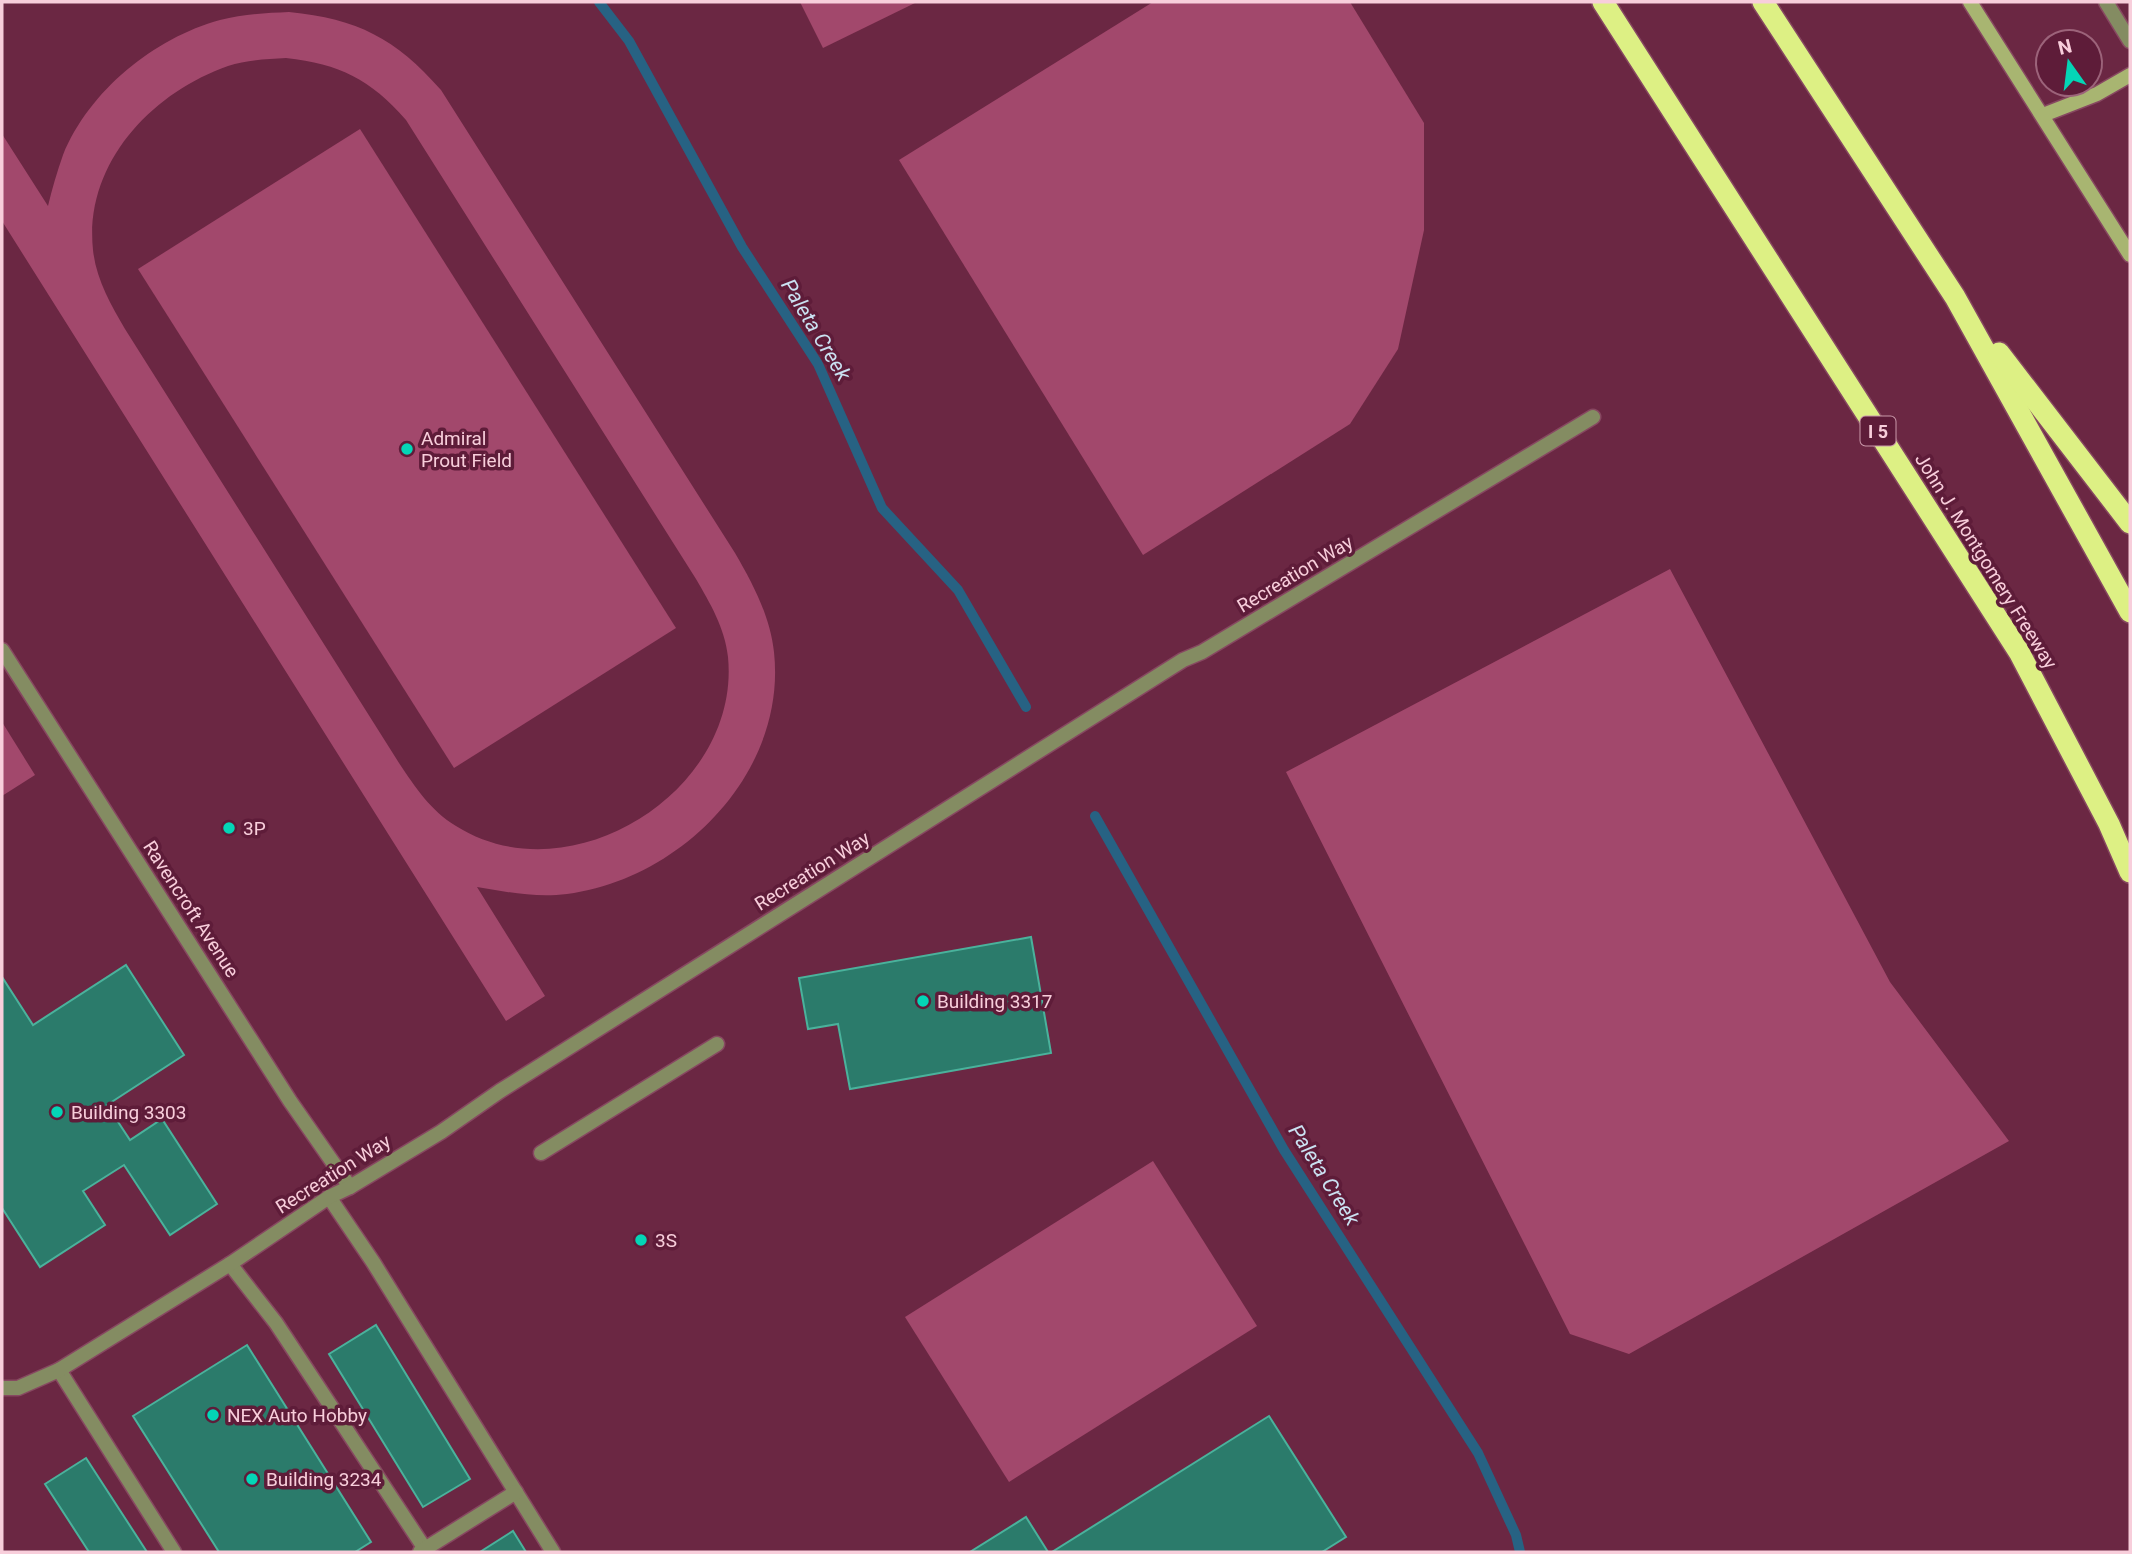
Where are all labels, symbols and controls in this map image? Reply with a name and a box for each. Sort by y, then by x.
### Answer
north arrow [2034,28,2104,98]
text: N [2056,34,2074,60]
water label: Paleta Creek [776,275,856,386]
road number: I 5 [1860,416,1896,446]
place label: Admiral Prout Field [421,427,512,472]
marker: Admiral Prout Field [399,441,415,457]
street label: John J. Montgomery Freeway [1910,449,2062,673]
street label: Recreation Way [1233,530,1357,618]
place label: 3P [243,817,266,840]
marker: 3P [221,820,237,836]
street label: Recreation Way [750,827,874,915]
street label: Ravencroft Avenue [138,836,244,982]
place label: Building 3317 [937,990,1052,1013]
marker: Building 3317 [915,993,931,1009]
place label: Building 3303 [71,1101,186,1124]
marker: Building 3303 [49,1104,65,1120]
water label: Paleta Creek [1284,1120,1365,1230]
street label: Recreation Way [271,1130,395,1218]
place label: 3S [655,1229,677,1252]
marker: 3S [633,1232,649,1248]
place label: NEX Auto Hobby [227,1404,367,1427]
marker: NEX Auto Hobby [205,1407,221,1423]
place label: Building 3234 [266,1468,382,1491]
marker: Building 3234 [244,1471,260,1487]

